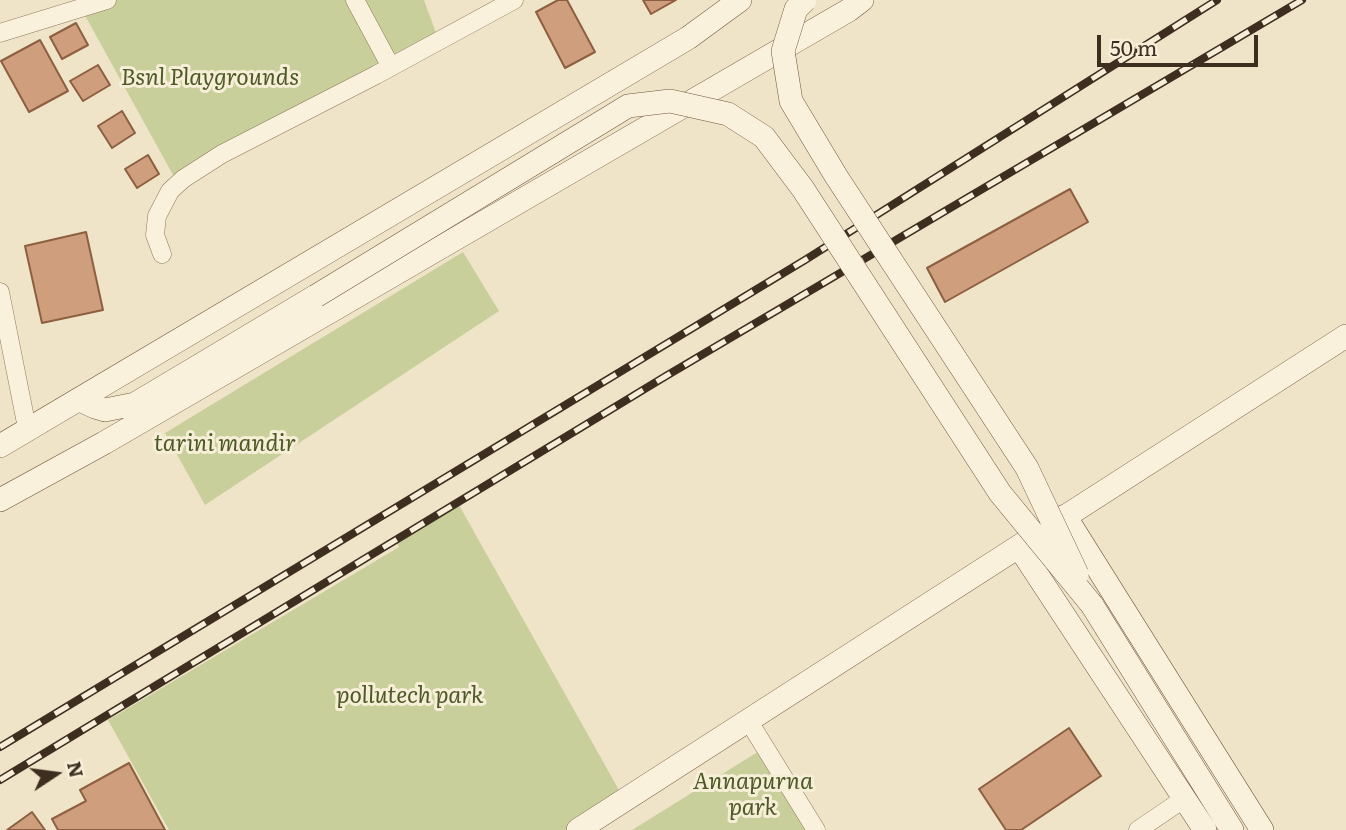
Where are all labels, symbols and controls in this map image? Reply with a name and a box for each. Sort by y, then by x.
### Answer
scale bar [1101,21,1262,65]
text: 50 m [1110,31,1157,62]
park label: Bsnl Playgrounds [121,64,299,92]
park label: tarini mandir [154,430,296,458]
park label: pollutech park [336,682,484,710]
north arrow [21,739,91,809]
text: N [61,758,92,780]
park label: Annapurna park [693,768,813,822]

